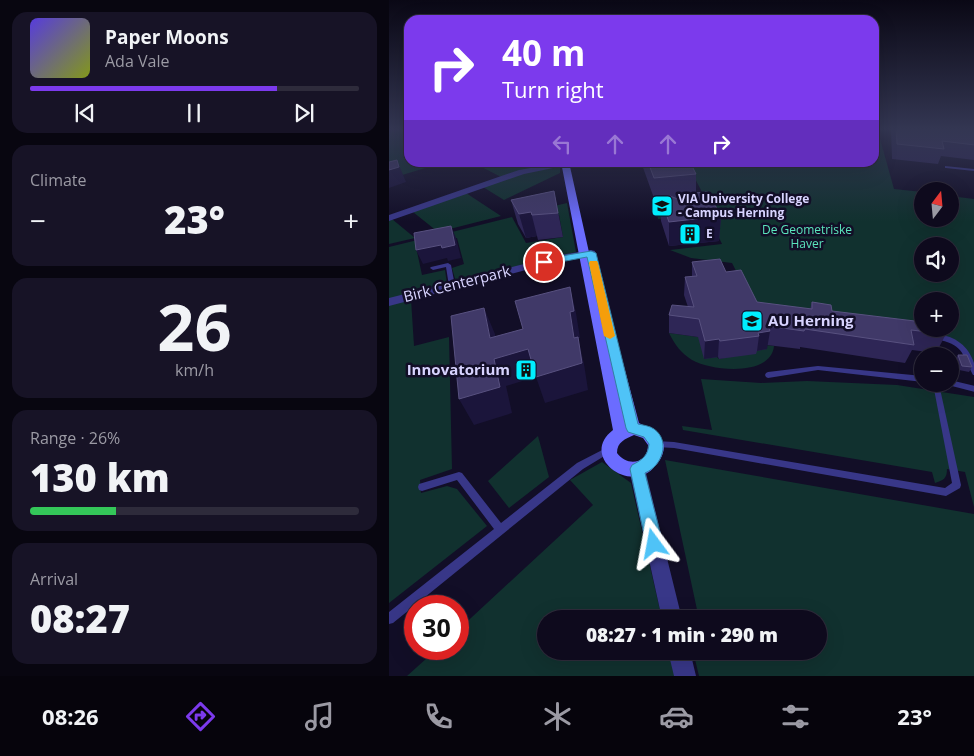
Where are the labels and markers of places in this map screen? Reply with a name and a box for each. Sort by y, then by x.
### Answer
place label: VIA University College - Campus Herning [678,190,809,221]
school or university icon: VIA University College - Campus Herning [650,194,674,218]
building icon: E [678,222,702,246]
place label: E [706,225,713,242]
pin [523,241,565,283]
school or university icon: AU Herning [740,309,764,333]
place label: AU Herning [768,310,854,330]
building icon: Innovatorium [514,358,538,382]
place label: Innovatorium [407,359,510,379]

